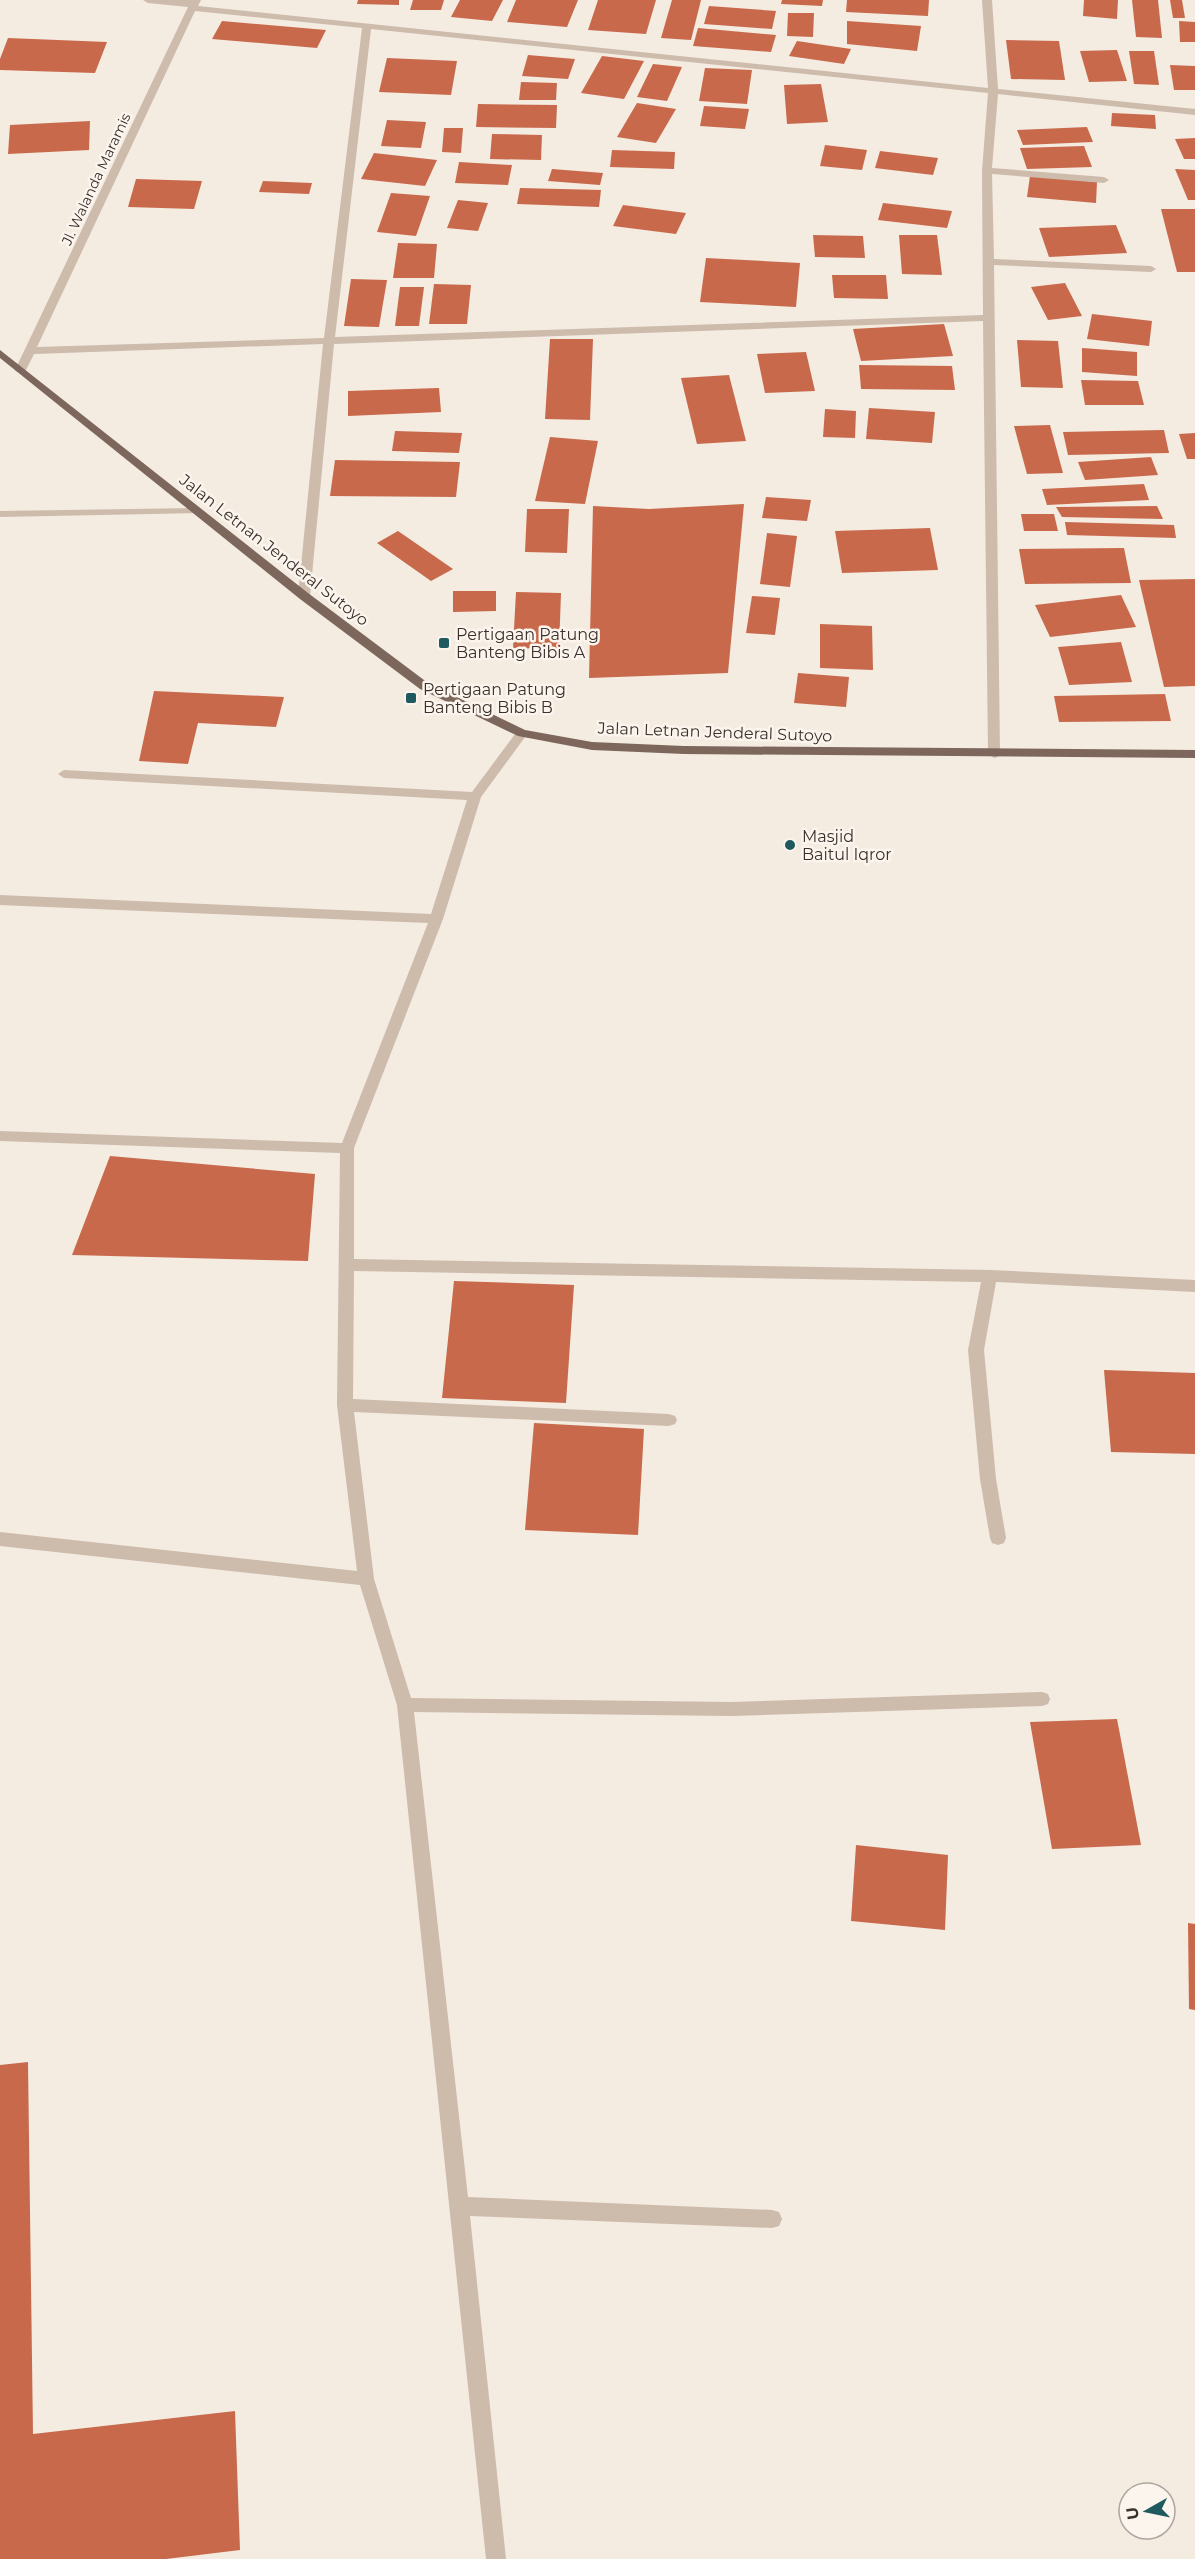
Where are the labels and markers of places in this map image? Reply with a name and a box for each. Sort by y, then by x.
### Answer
place label: Pertigaan Patung Banteng Bibis A [456,625,599,662]
marker: Pertigaan Patung Banteng Bibis A [437,636,451,650]
place label: Pertigaan Patung Banteng Bibis B [423,680,566,717]
marker: Pertigaan Patung Banteng Bibis B [404,691,418,705]
place label: Masjid Baitul Iqror [802,827,892,864]
marker: Masjid Baitul Iqror [783,838,797,852]

